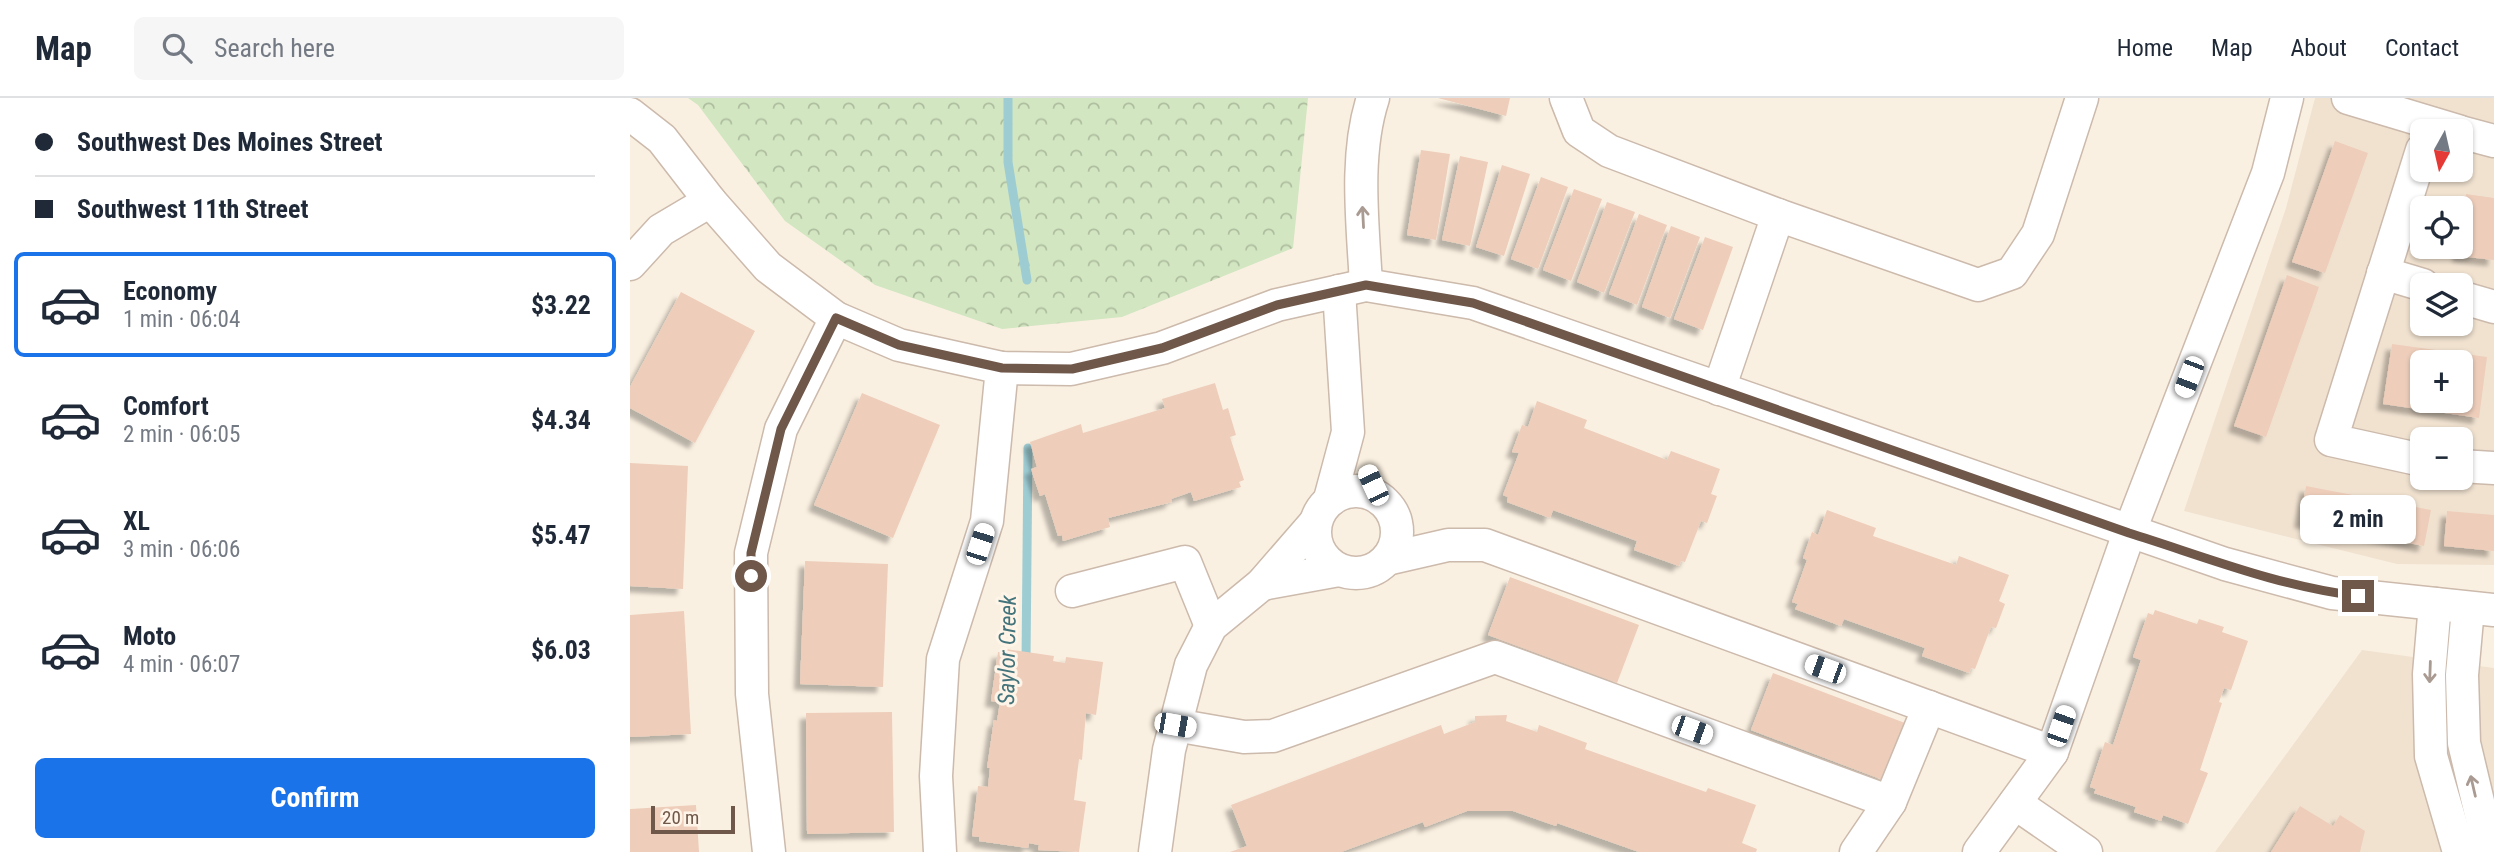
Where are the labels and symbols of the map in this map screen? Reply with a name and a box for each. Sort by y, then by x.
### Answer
north arrow [2410,119,2473,182]
one-way arrow [1356,206,1369,229]
car [2172,354,2207,400]
car [1355,462,1392,508]
callout: 2 min [2300,494,2416,544]
car [964,521,997,567]
route start [735,560,767,592]
route end [2342,580,2374,612]
water label: Saylor Creek [993,594,1022,705]
car [1802,652,1849,686]
one-way arrow [2423,660,2436,683]
car [2045,703,2078,749]
car [1153,711,1198,739]
car [1669,713,1716,747]
one-way arrow [2465,775,2479,798]
scale bar [651,803,735,835]

